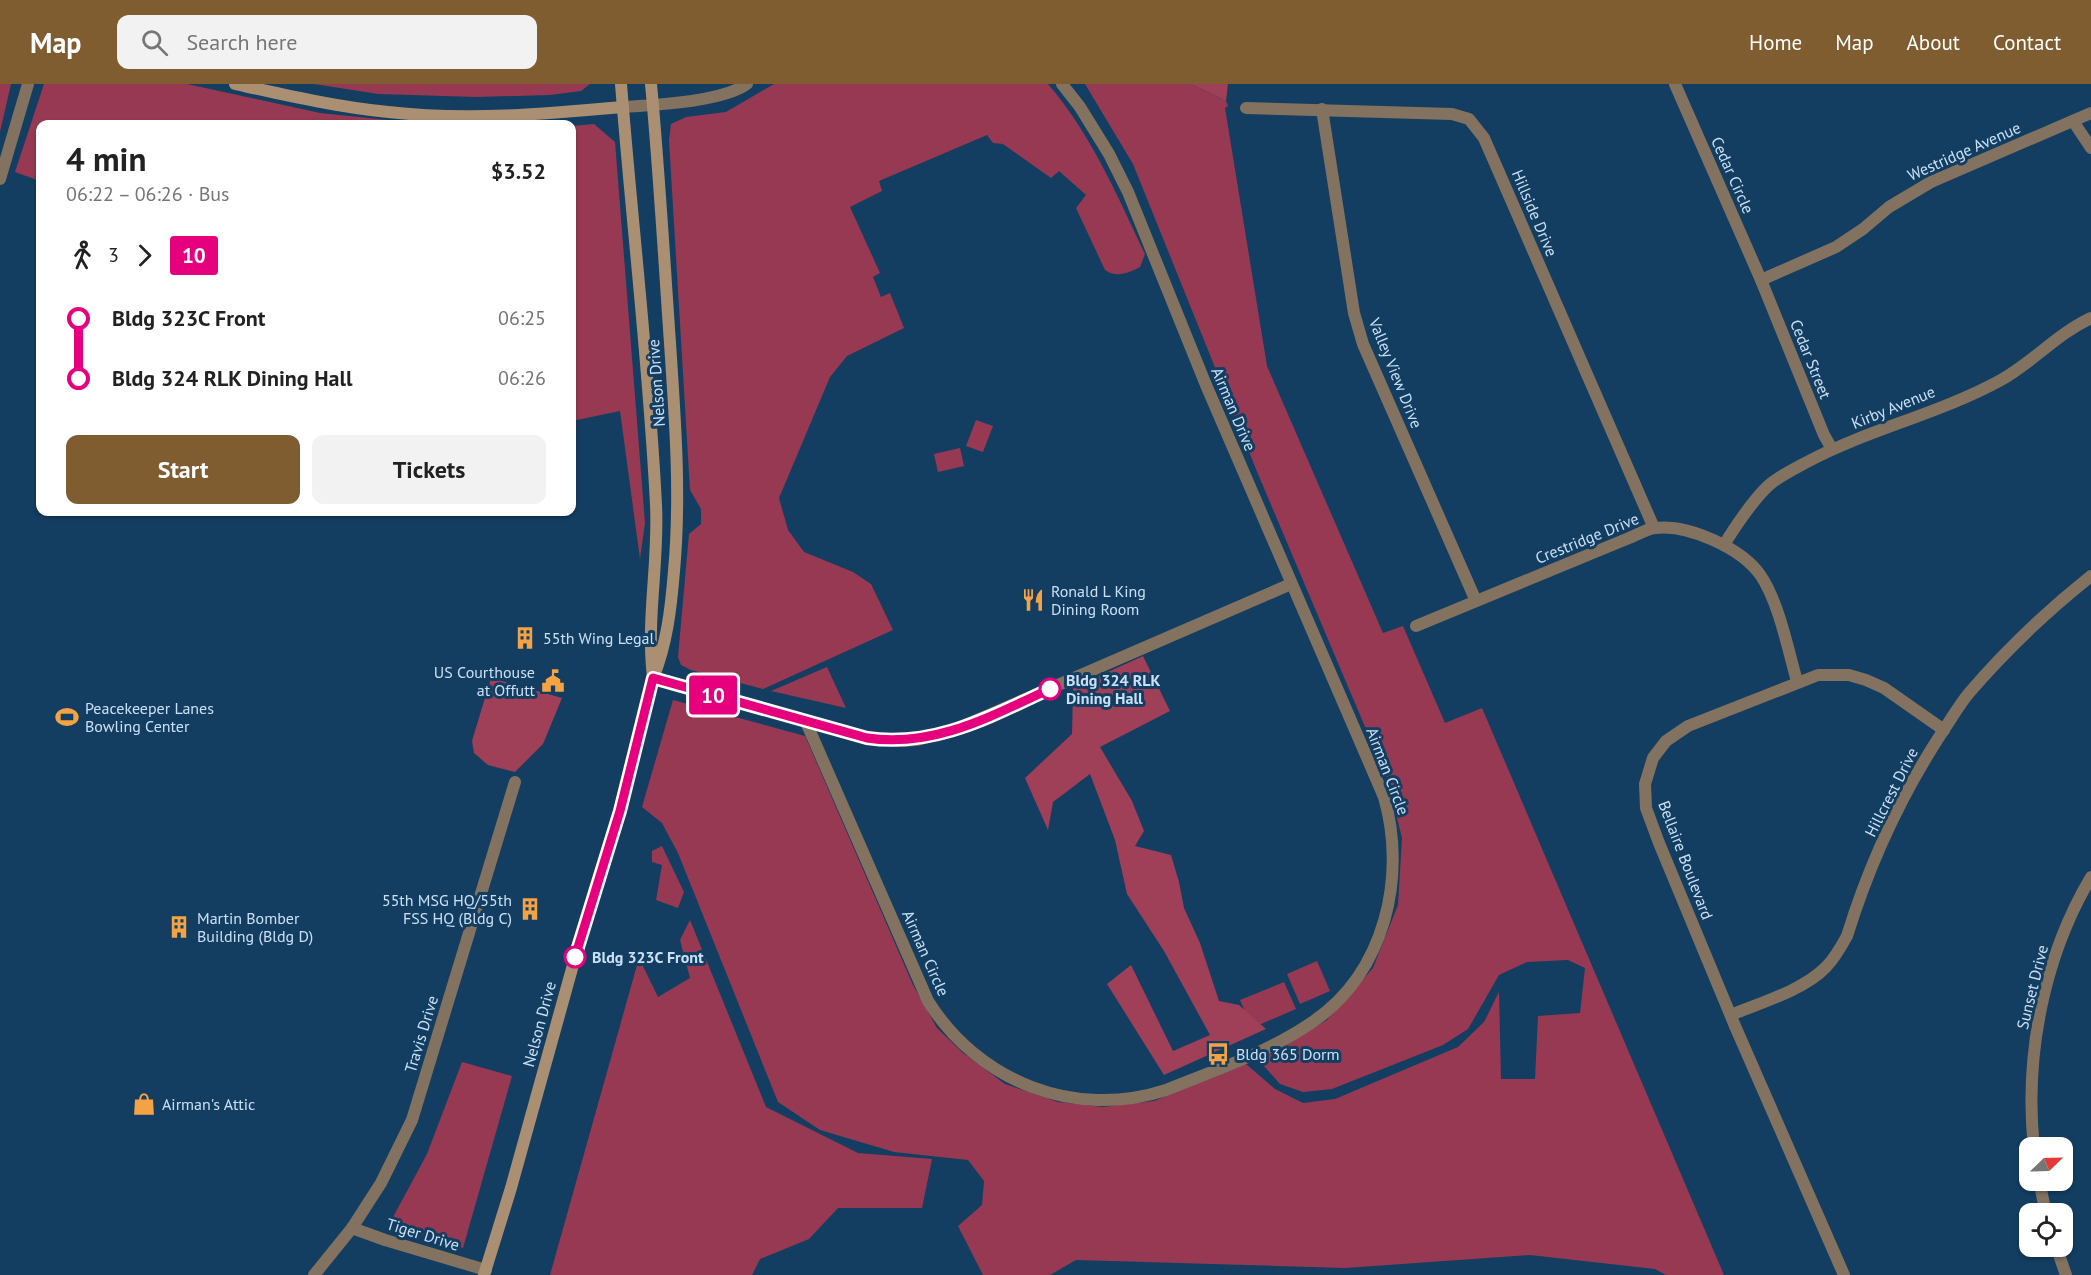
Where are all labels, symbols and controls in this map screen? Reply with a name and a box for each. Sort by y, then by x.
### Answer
search box [117,15,537,69]
text: Map [30,24,81,61]
icon: search [138,26,171,59]
text: Search here [186,28,297,56]
text: Home [1749,29,1802,56]
text: Map [1835,29,1874,56]
text: About [1907,29,1960,56]
text: Contact [1993,29,2061,56]
street label: Westridge Avenue [1904,117,2024,185]
street label: Cedar Circle [1707,134,1759,216]
text: 4 min [66,137,147,180]
text: $3.52 [491,157,546,185]
street label: Hillside Drive [1508,167,1562,259]
text: 06:22 – 06:26 · Bus [66,181,230,207]
icon: walk [66,239,99,272]
icon: forward [128,239,161,272]
text: 3 [108,242,119,268]
text: 10 [182,242,206,269]
text: Bldg 323C Front [112,304,265,332]
text: 06:25 [498,305,546,331]
street label: Valley View Drive [1364,314,1427,431]
street label: Cedar Street [1786,316,1836,402]
street label: Nelson Drive [643,339,669,427]
text: Bldg 324 RLK Dining Hall [112,364,352,392]
street label: Airman Drive [1207,364,1261,454]
text: 06:26 [498,365,546,391]
street label: Kirby Avenue [1848,381,1938,433]
button: Start [66,435,300,504]
button: Tickets [312,435,546,504]
street label: Crestridge Drive [1532,508,1642,568]
place label: Ronald L King Dining Room [1051,581,1146,619]
restaurant icon: Ronald L King Dining Room [1020,587,1046,613]
building icon: 55th Wing Legal [512,625,538,651]
place label: 55th Wing Legal [543,628,655,648]
place label: US Courthouse at Offutt [434,662,536,700]
public building icon: US Courthouse at Offutt [540,668,566,694]
place label: Bldg 324 RLK Dining Hall [1066,670,1161,708]
line badge: 10 [686,676,740,714]
marker: Bldg 324 RLK Dining Hall [1039,678,1061,700]
text: 10 [701,682,725,709]
place label: Peacekeeper Lanes Bowling Center [85,698,214,736]
sports icon: Peacekeeper Lanes Bowling Center [54,704,80,730]
street label: Airman Circle [1362,725,1414,817]
street label: Hillcrest Drive [1860,744,1922,840]
street label: Bellaire Boulevard [1654,798,1718,922]
place label: 55th MSG HQ/55th FSS HQ (Bldg C) [382,890,512,928]
building icon: 55th MSG HQ/55th FSS HQ (Bldg C) [517,896,543,922]
street label: Airman Circle [898,907,954,999]
place label: Martin Bomber Building (Bldg D) [197,908,313,946]
building icon: Martin Bomber Building (Bldg D) [166,914,192,940]
street label: Sunset Drive [2012,943,2052,1031]
marker: Bldg 323C Front [564,946,586,968]
place label: Bldg 323C Front [592,947,704,967]
street label: Nelson Drive [518,979,560,1069]
street label: Travis Drive [400,993,442,1075]
bus stop icon: Bldg 365 Dorm [1205,1041,1231,1067]
place label: Bldg 365 Dorm [1236,1044,1339,1064]
shop icon: Airman's Attic [131,1091,157,1117]
place label: Airman's Attic [162,1094,255,1114]
north arrow [2019,1137,2073,1191]
map controls [2019,1137,2073,1257]
button: locate [2019,1203,2073,1257]
street label: Tiger Drive [384,1213,462,1255]

